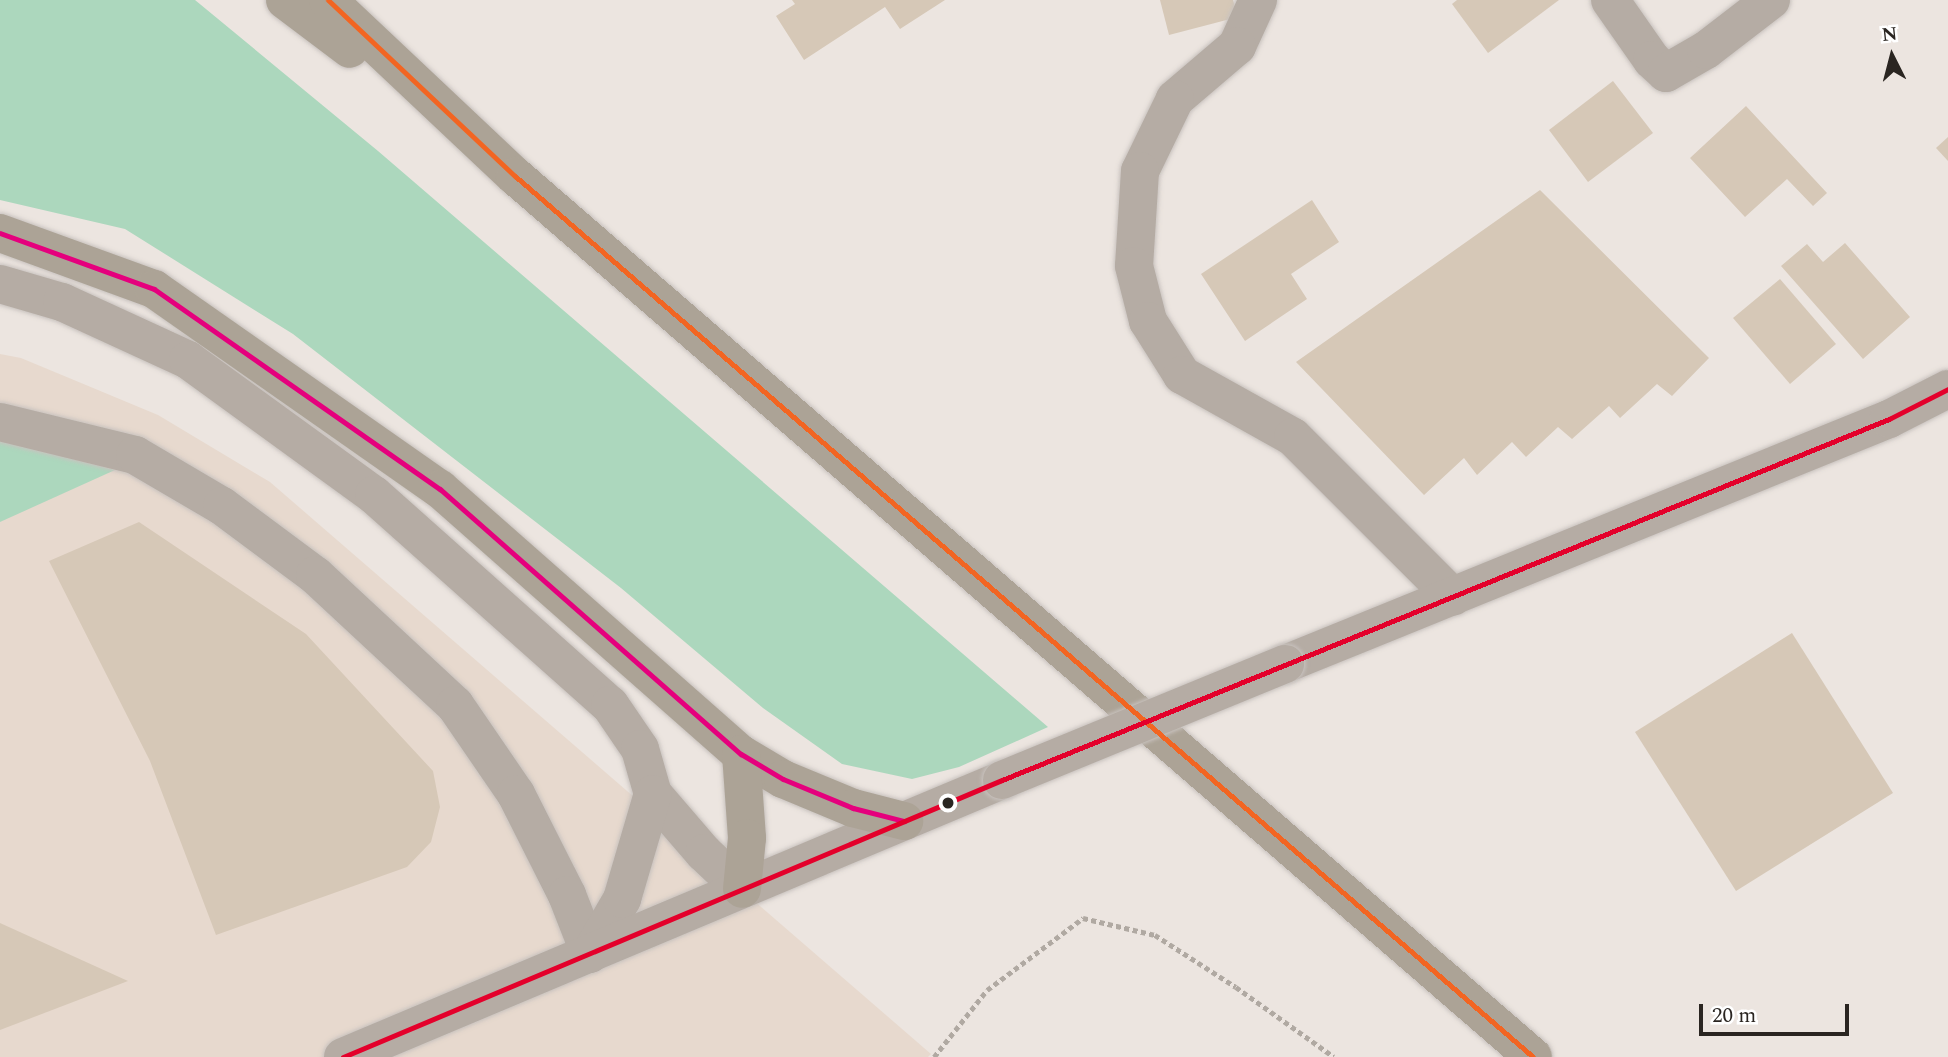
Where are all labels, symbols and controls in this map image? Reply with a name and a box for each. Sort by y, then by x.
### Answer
text: N [1881,19,1899,50]
north arrow [1857,21,1927,91]
unlabelled marker [941,796,955,810]
scale bar [1703,990,1854,1034]
text: 20 m [1712,1000,1756,1032]

